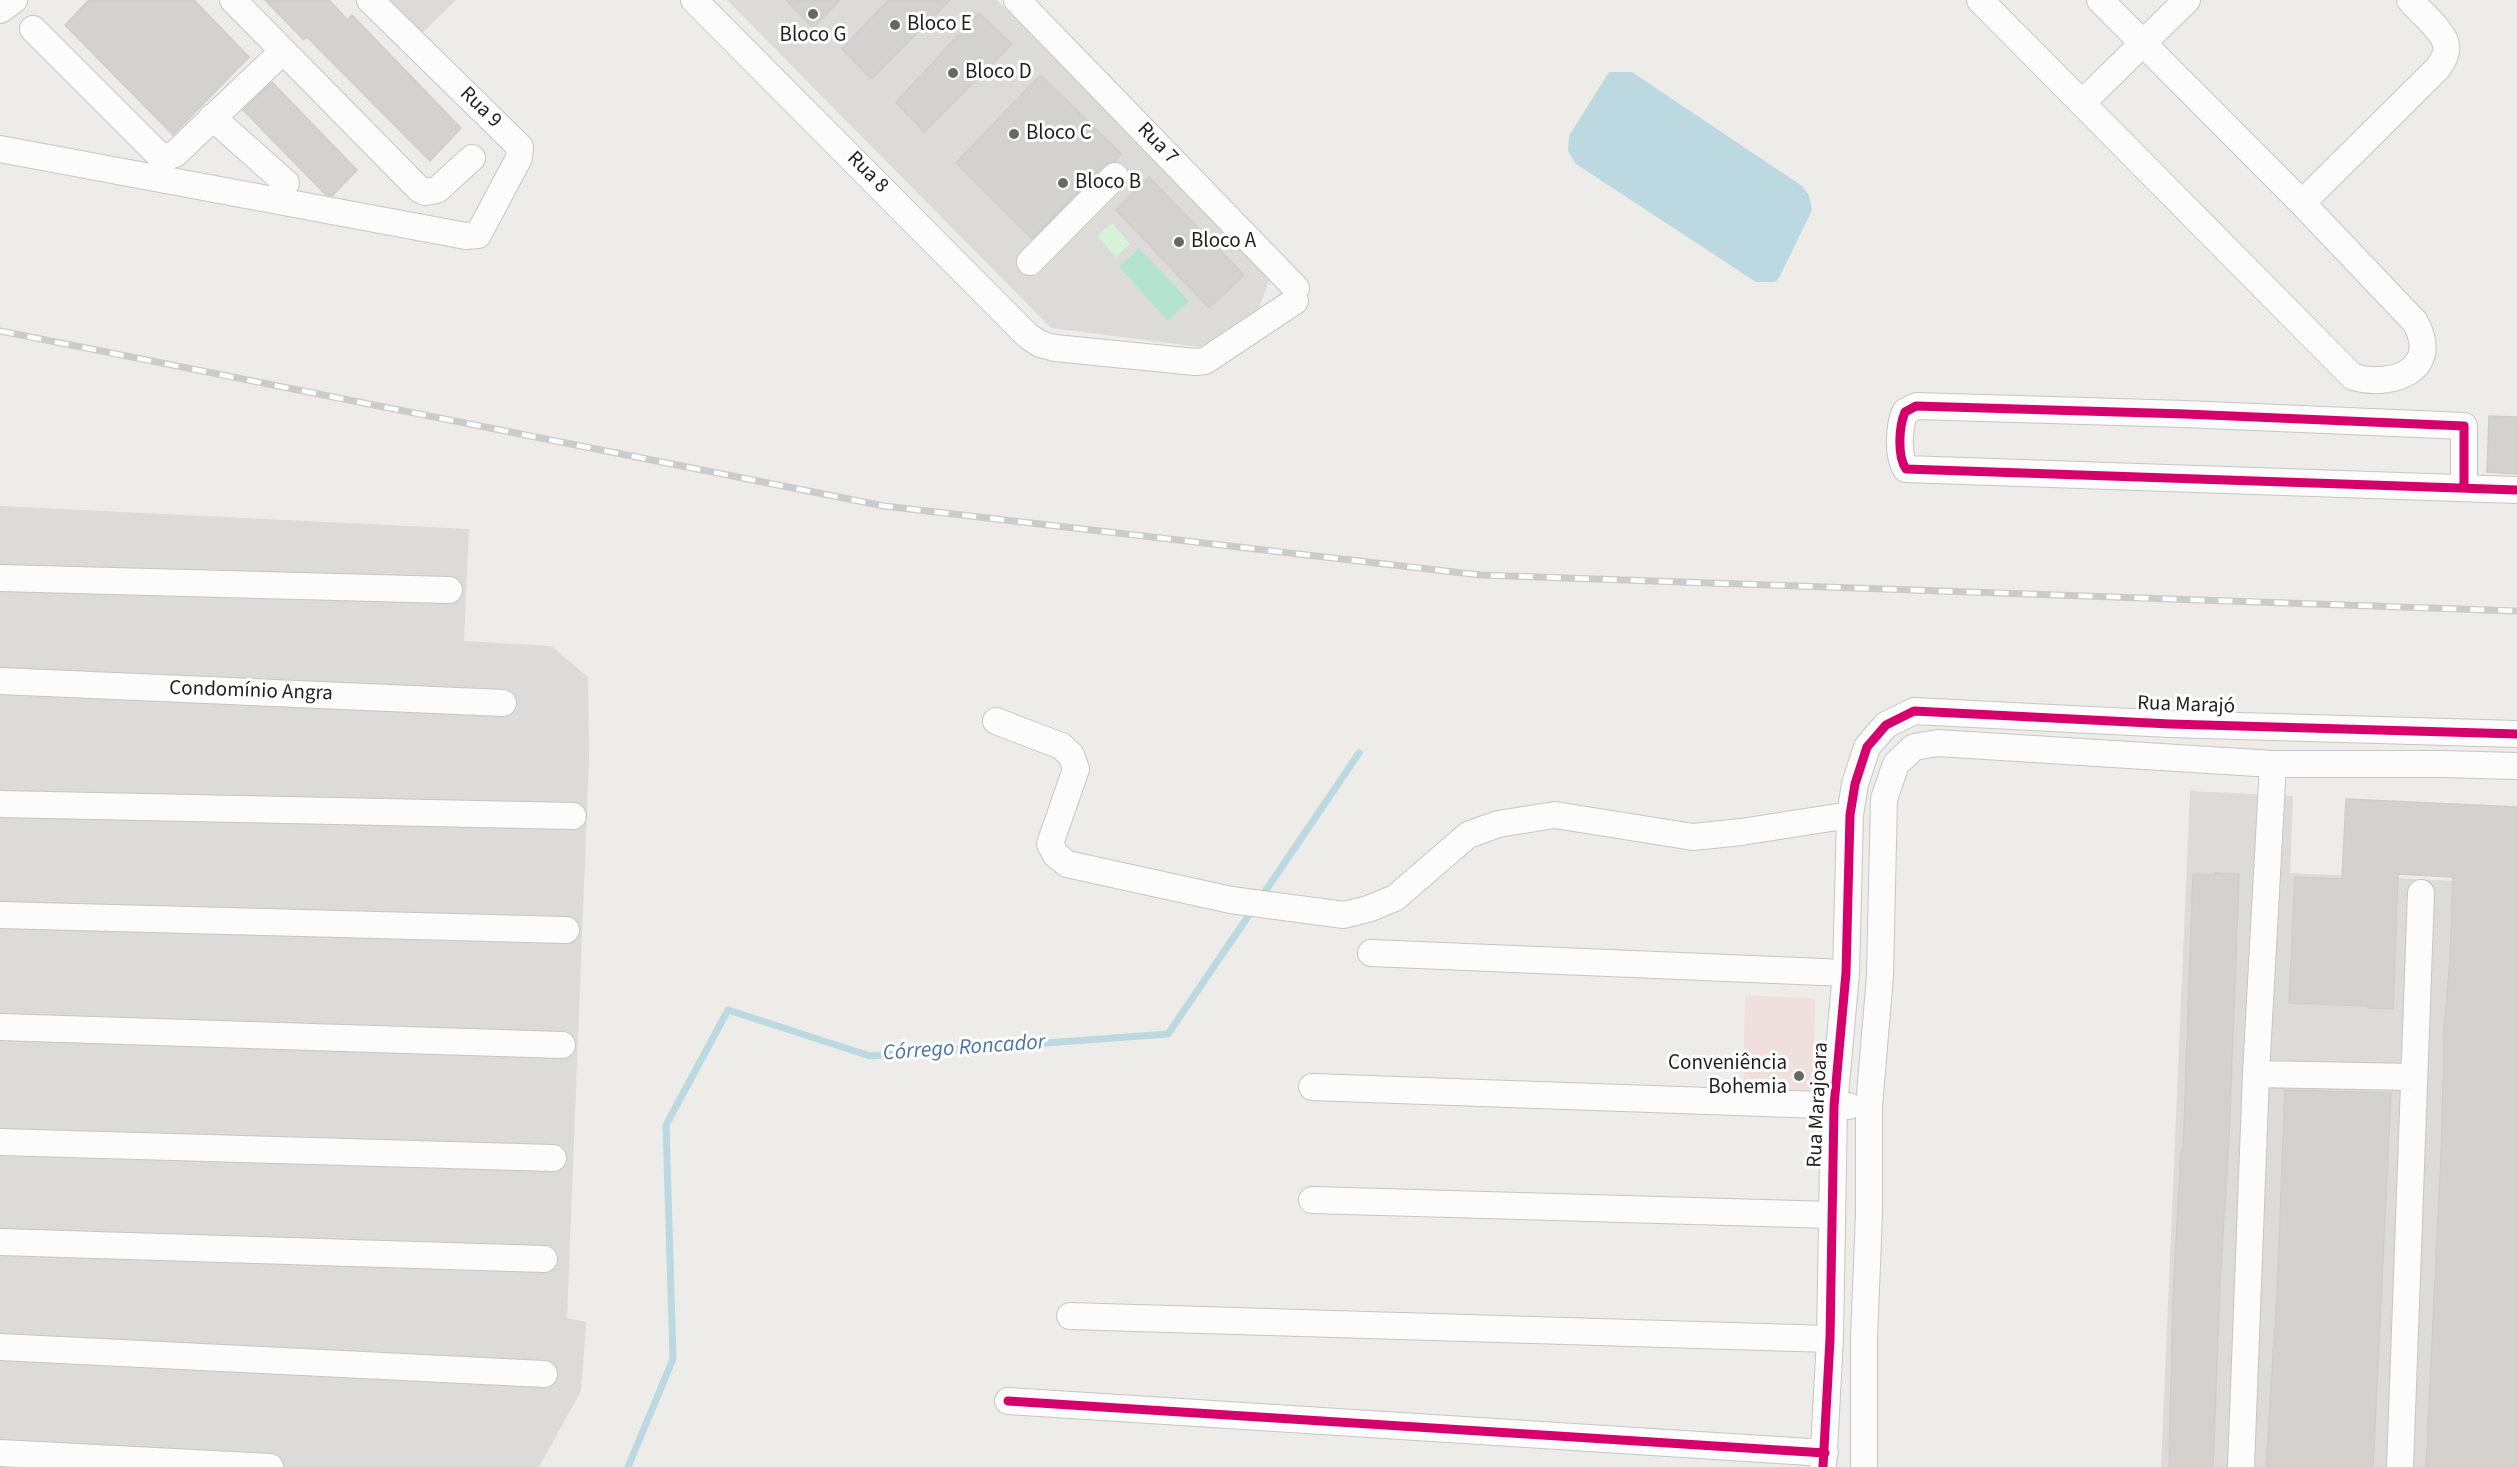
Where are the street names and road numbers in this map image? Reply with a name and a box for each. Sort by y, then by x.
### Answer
street label: Rua 9 [454,82,506,134]
street label: Rua 7 [1131,118,1183,170]
street label: Rua 8 [841,147,893,199]
street label: Condomínio Angra [169,677,333,707]
street label: Rua Marajó [2137,692,2235,720]
street label: Rua Marajoara [1803,1042,1835,1168]

